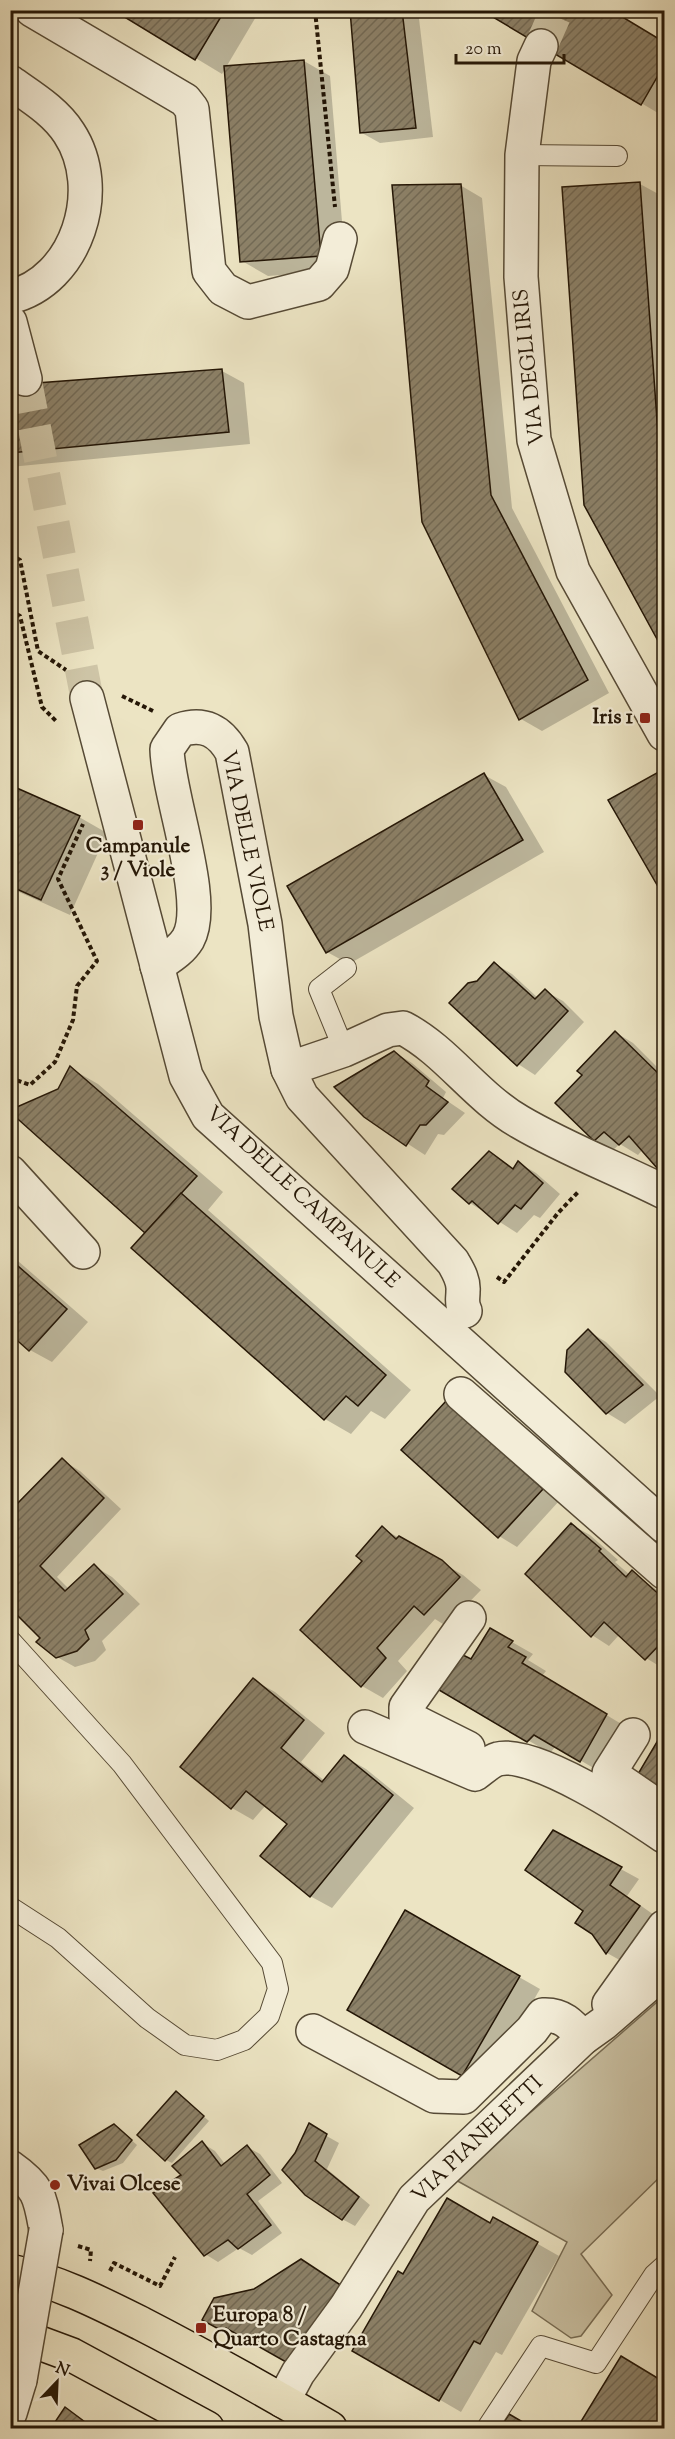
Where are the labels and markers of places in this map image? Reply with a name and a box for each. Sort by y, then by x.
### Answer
place label: Iris 1 [592,703,634,733]
marker: Iris 1 [638,711,652,725]
marker: Campanule 3 / Viole [131,818,145,832]
place label: Campanule 3 / Viole [86,832,190,886]
place label: Vivai Olcese [67,2170,181,2200]
marker: Vivai Olcese [48,2178,62,2192]
place label: Europa 8 / Quarto Castagna [213,2301,367,2355]
marker: Europa 8 / Quarto Castagna [194,2321,208,2335]

